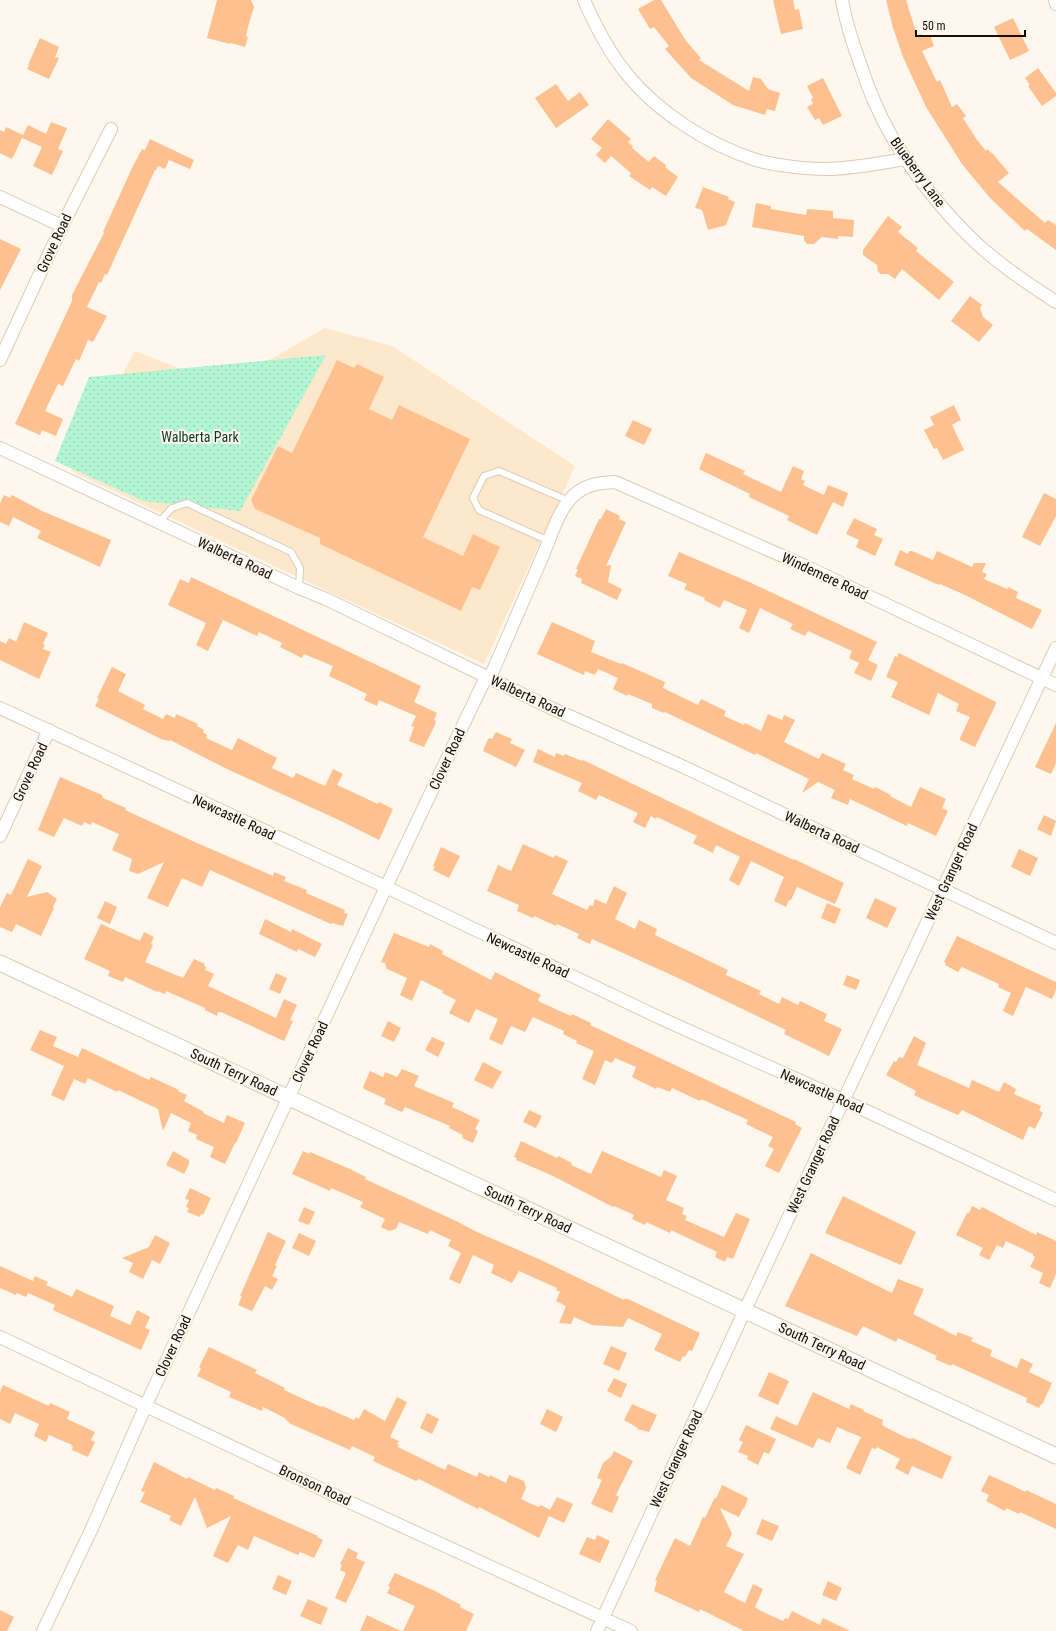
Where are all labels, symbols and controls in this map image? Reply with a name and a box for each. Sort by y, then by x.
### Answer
scale bar [916,12,1025,38]
text: 50 m [922,19,946,33]
street label: Blueberry Lane [887,134,949,210]
street label: Grove Road [33,211,75,275]
park label: Walberta Park [161,429,239,445]
street label: Walberta Road [195,534,275,582]
street label: Windemere Road [779,549,871,603]
street label: Walberta Road [488,672,568,720]
street label: Clover Road [426,726,468,792]
street label: Grove Road [9,740,51,804]
street label: Newcastle Road [190,791,278,843]
street label: Walberta Road [782,808,862,856]
street label: West Granger Road [921,821,981,923]
street label: Newcastle Road [484,929,572,981]
street label: Clover Road [289,1019,331,1085]
street label: South Terry Road [188,1045,280,1099]
street label: Newcastle Road [778,1066,866,1116]
street label: West Granger Road [783,1114,843,1216]
street label: South Terry Road [482,1182,574,1236]
street label: Clover Road [152,1313,194,1379]
street label: South Terry Road [776,1319,868,1373]
street label: West Granger Road [646,1408,706,1510]
street label: Bronson Road [277,1461,353,1509]

